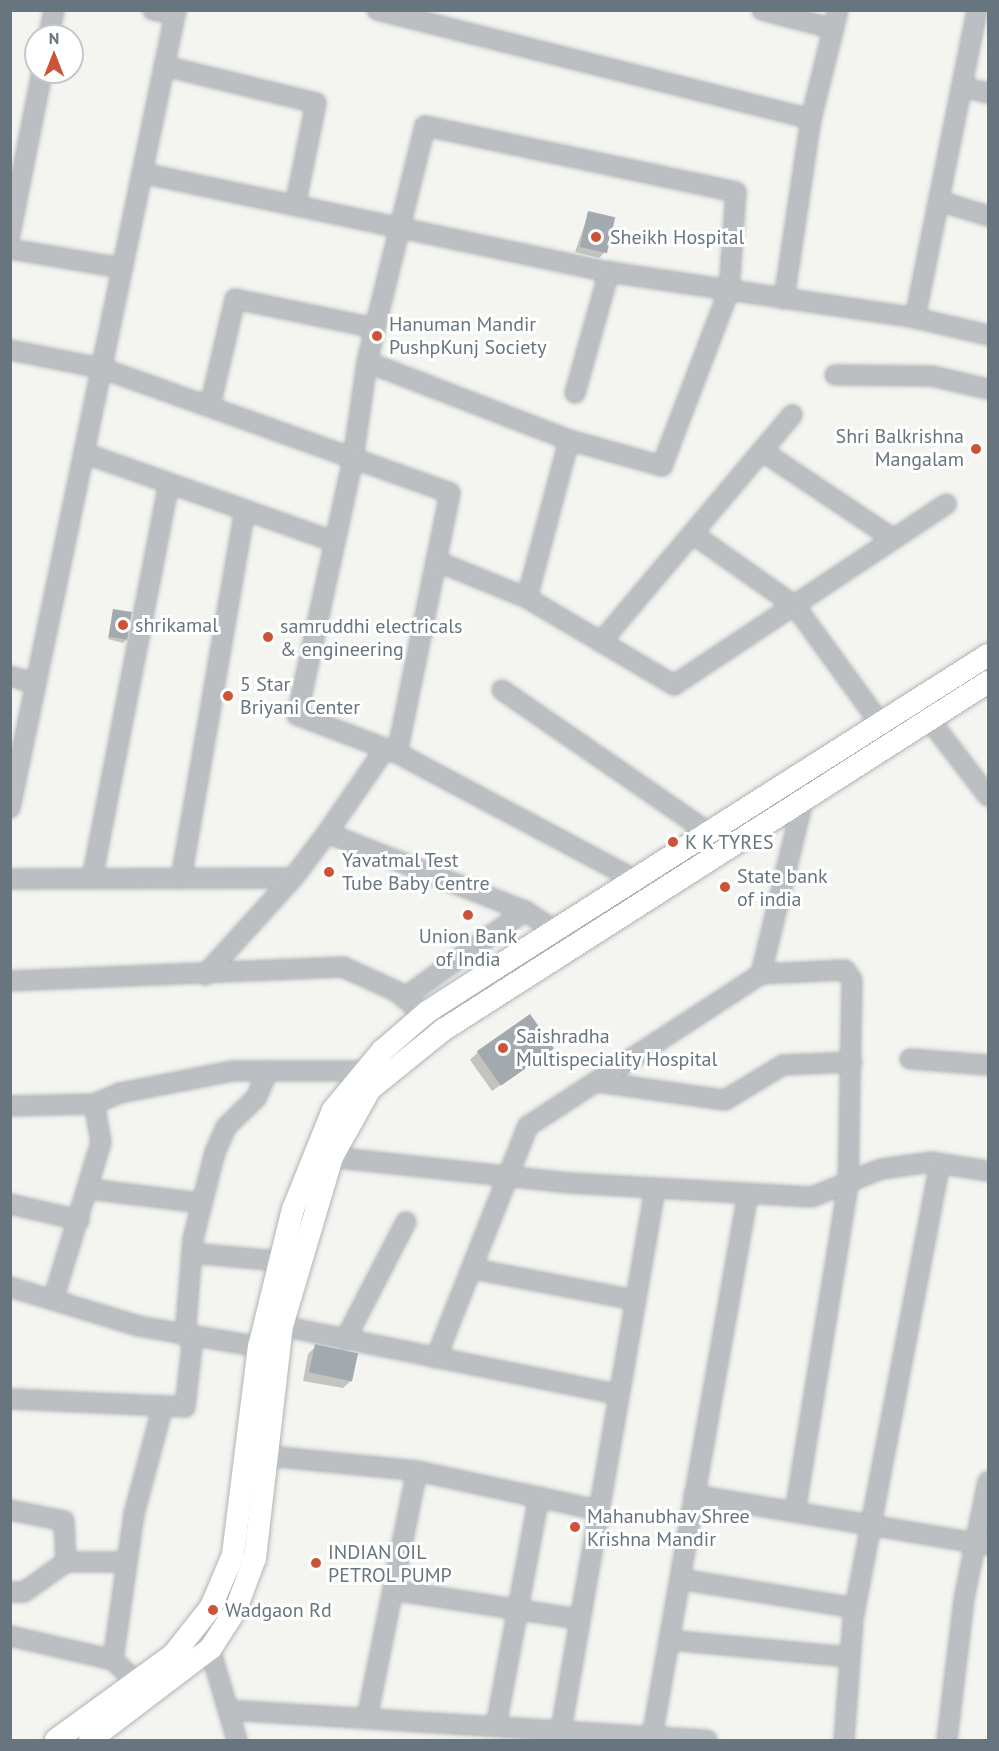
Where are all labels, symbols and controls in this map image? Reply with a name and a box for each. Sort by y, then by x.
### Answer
north arrow [24,24,84,84]
text: N [49,28,59,48]
place label: Sheikh Hospital [610,225,744,249]
marker: Sheikh Hospital [587,228,605,246]
place label: Hanuman Mandir PushpKunj Society [389,312,546,359]
marker: Hanuman Mandir PushpKunj Society [370,329,384,343]
place label: Shri Balkrishna Mangalam [836,425,964,472]
marker: Shri Balkrishna Mangalam [969,442,983,456]
place label: shrikamal [135,613,218,637]
place label: samruddhi electricals & engineering [280,614,462,661]
marker: shrikamal [116,618,130,632]
marker: samruddhi electricals & engineering [261,630,275,644]
place label: 5 Star Briyani Center [240,672,360,719]
marker: 5 Star Briyani Center [221,689,235,703]
place label: K K TYRES [685,830,775,854]
marker: K K TYRES [666,835,680,849]
place label: Yavatmal Test Tube Baby Centre [342,849,490,896]
marker: Yavatmal Test Tube Baby Centre [320,863,338,881]
place label: State bank of india [737,864,828,911]
marker: State bank of india [718,880,732,894]
marker: Union Bank of India [461,908,475,922]
place label: Union Bank of India [419,924,517,971]
place label: Saishradha Multispeciality Hospital [516,1024,718,1071]
marker: Saishradha Multispeciality Hospital [494,1039,512,1057]
place label: Mahanubhav Shree Krishna Mandir [587,1504,750,1551]
marker: Mahanubhav Shree Krishna Mandir [568,1520,582,1534]
place label: INDIAN OIL PETROL PUMP [328,1540,453,1587]
marker: INDIAN OIL PETROL PUMP [309,1556,323,1570]
place label: Wadgaon Rd [225,1598,332,1622]
marker: Wadgaon Rd [206,1603,220,1617]

